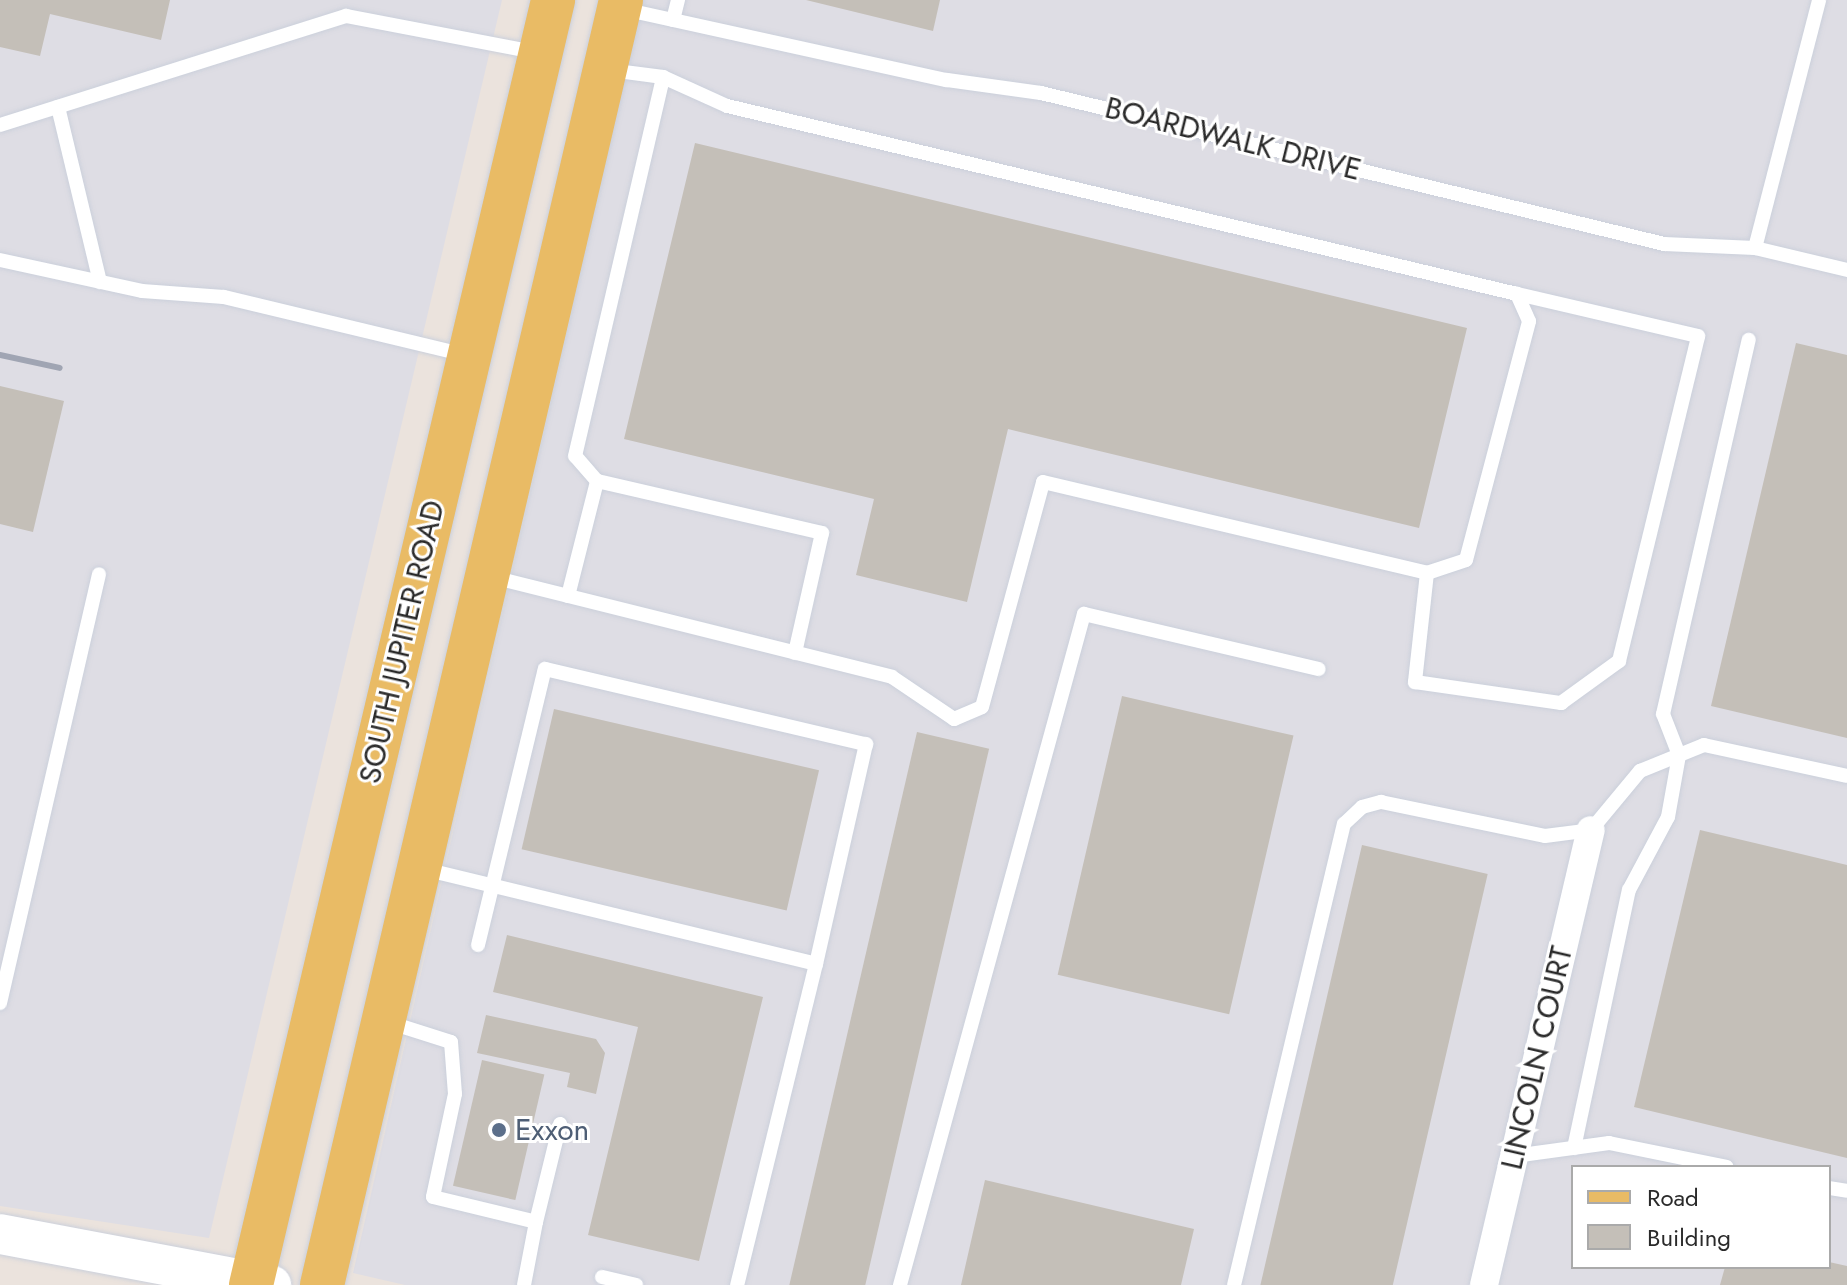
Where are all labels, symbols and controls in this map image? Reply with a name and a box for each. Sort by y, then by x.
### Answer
street label: BOARDWALK DRIVE [1101,90,1365,188]
street label: SOUTH JUPITER ROAD [352,497,452,787]
street label: LINCOLN COURT [1494,943,1580,1173]
place label: Exxon [515,1112,589,1148]
marker: Exxon [490,1121,508,1139]
legend [1571,1165,1831,1269]
text: Road [1647,1180,1699,1215]
text: Building [1647,1220,1731,1255]

